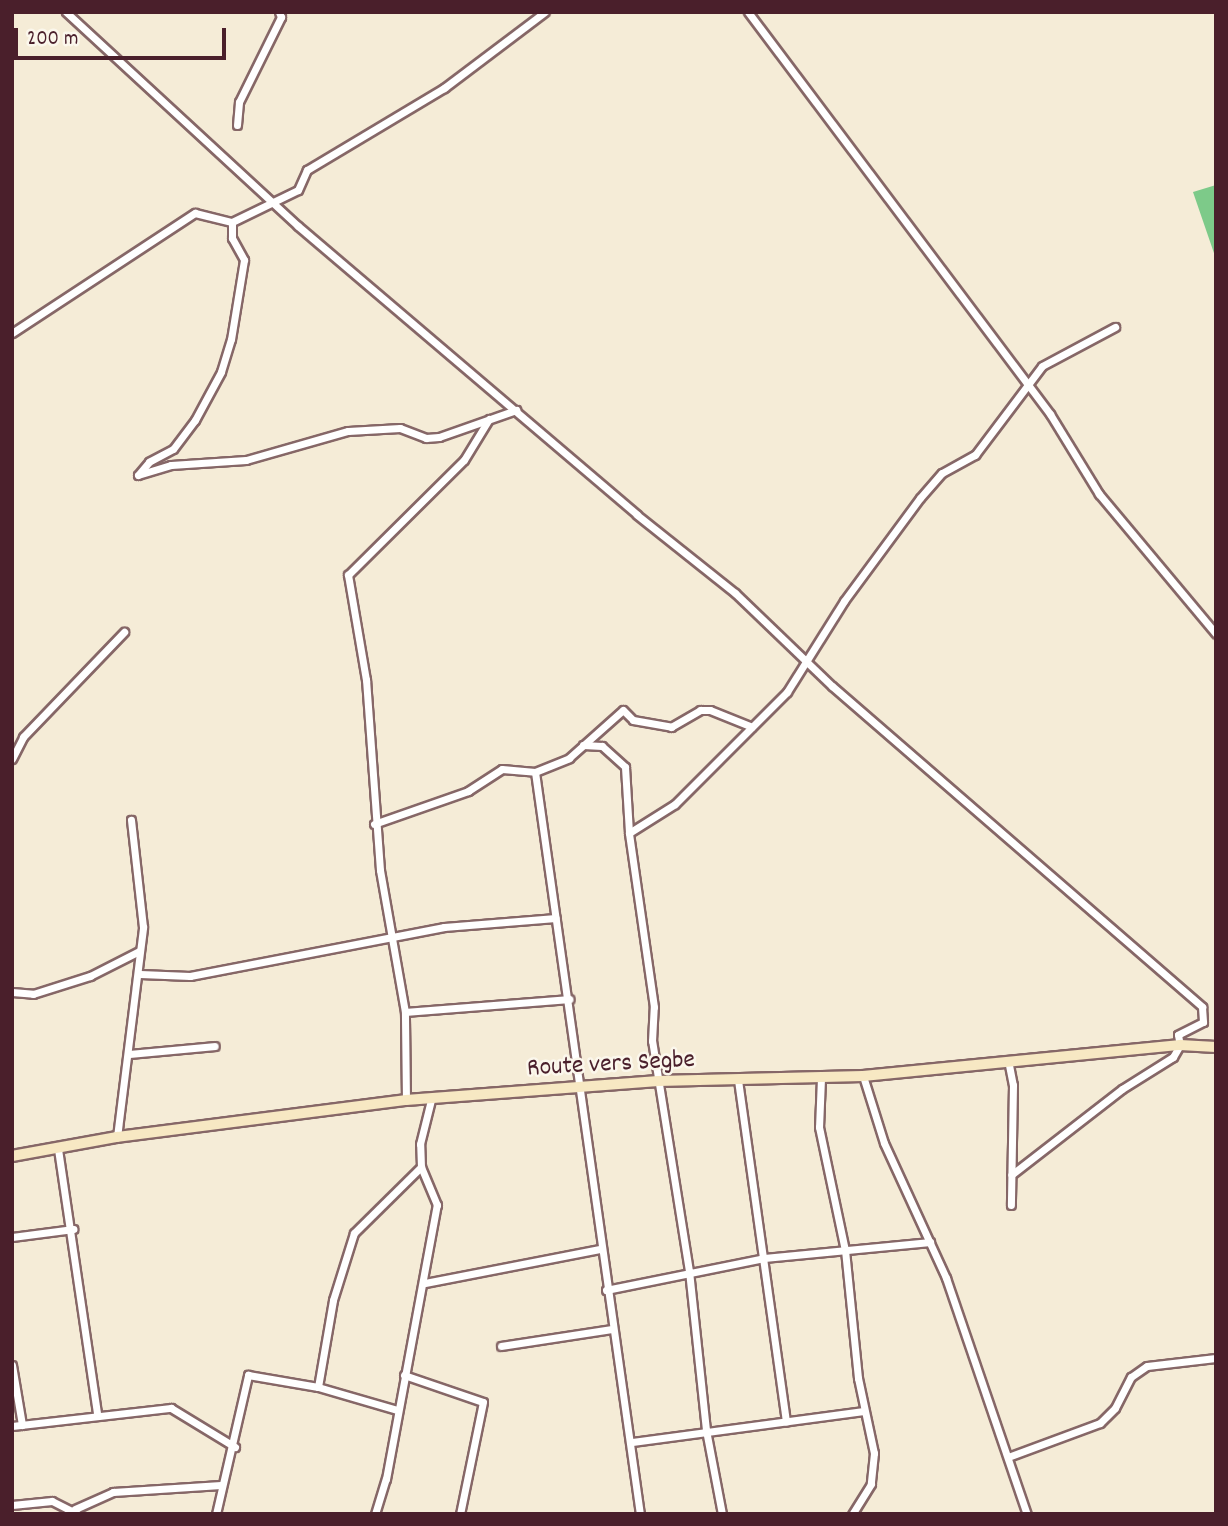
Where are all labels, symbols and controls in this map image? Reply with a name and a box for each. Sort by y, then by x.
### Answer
scale bar [18,14,229,58]
text: 200 m [27,25,78,55]
street label: Route vers Segbe [526,1045,696,1085]

